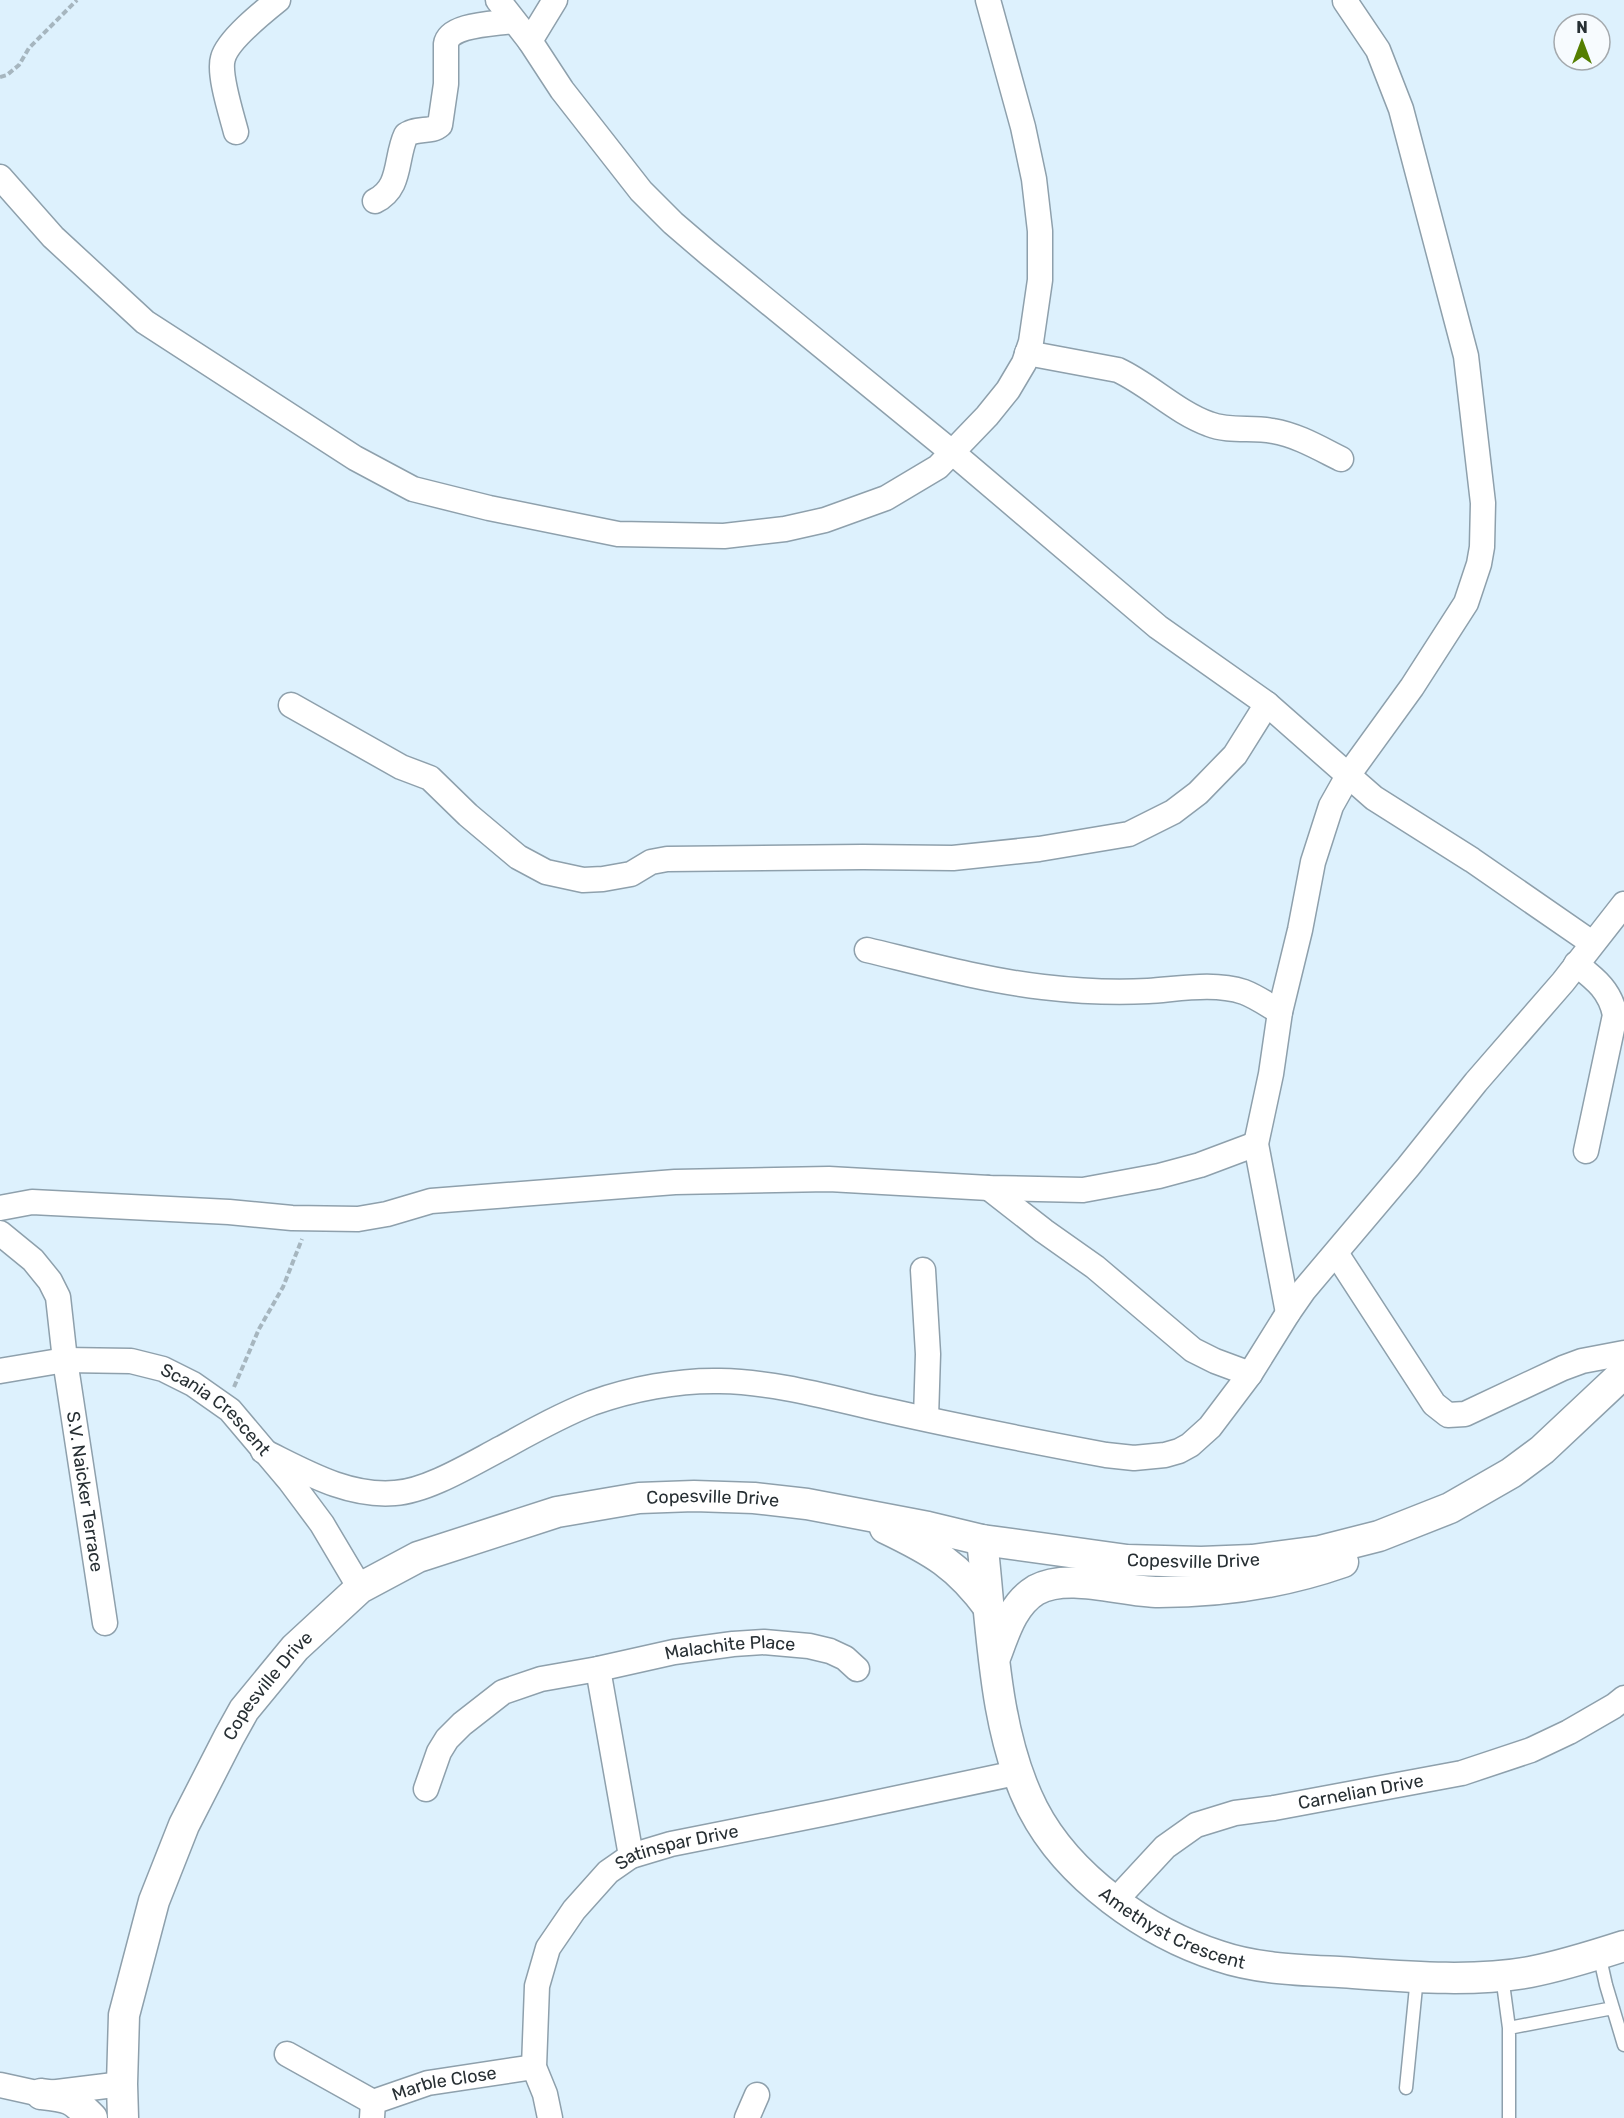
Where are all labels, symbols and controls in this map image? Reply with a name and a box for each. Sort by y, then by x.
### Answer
north arrow [1552,12,1612,72]
text: N [1576,18,1588,37]
street label: Scania Crescent [157,1359,275,1460]
street label: S.V. Naicker Terrace [62,1410,108,1574]
street label: Copesville Drive [646,1485,780,1512]
street label: Copesville Drive [1127,1548,1261,1573]
street label: Copesville Drive [218,1626,317,1744]
street label: Malachite Place [663,1631,796,1665]
street label: Carnelian Drive [1296,1769,1425,1814]
street label: Satinspar Drive [611,1820,740,1875]
street label: Amethyst Crescent [1095,1882,1247,1974]
street label: Marble Close [389,2062,498,2106]

